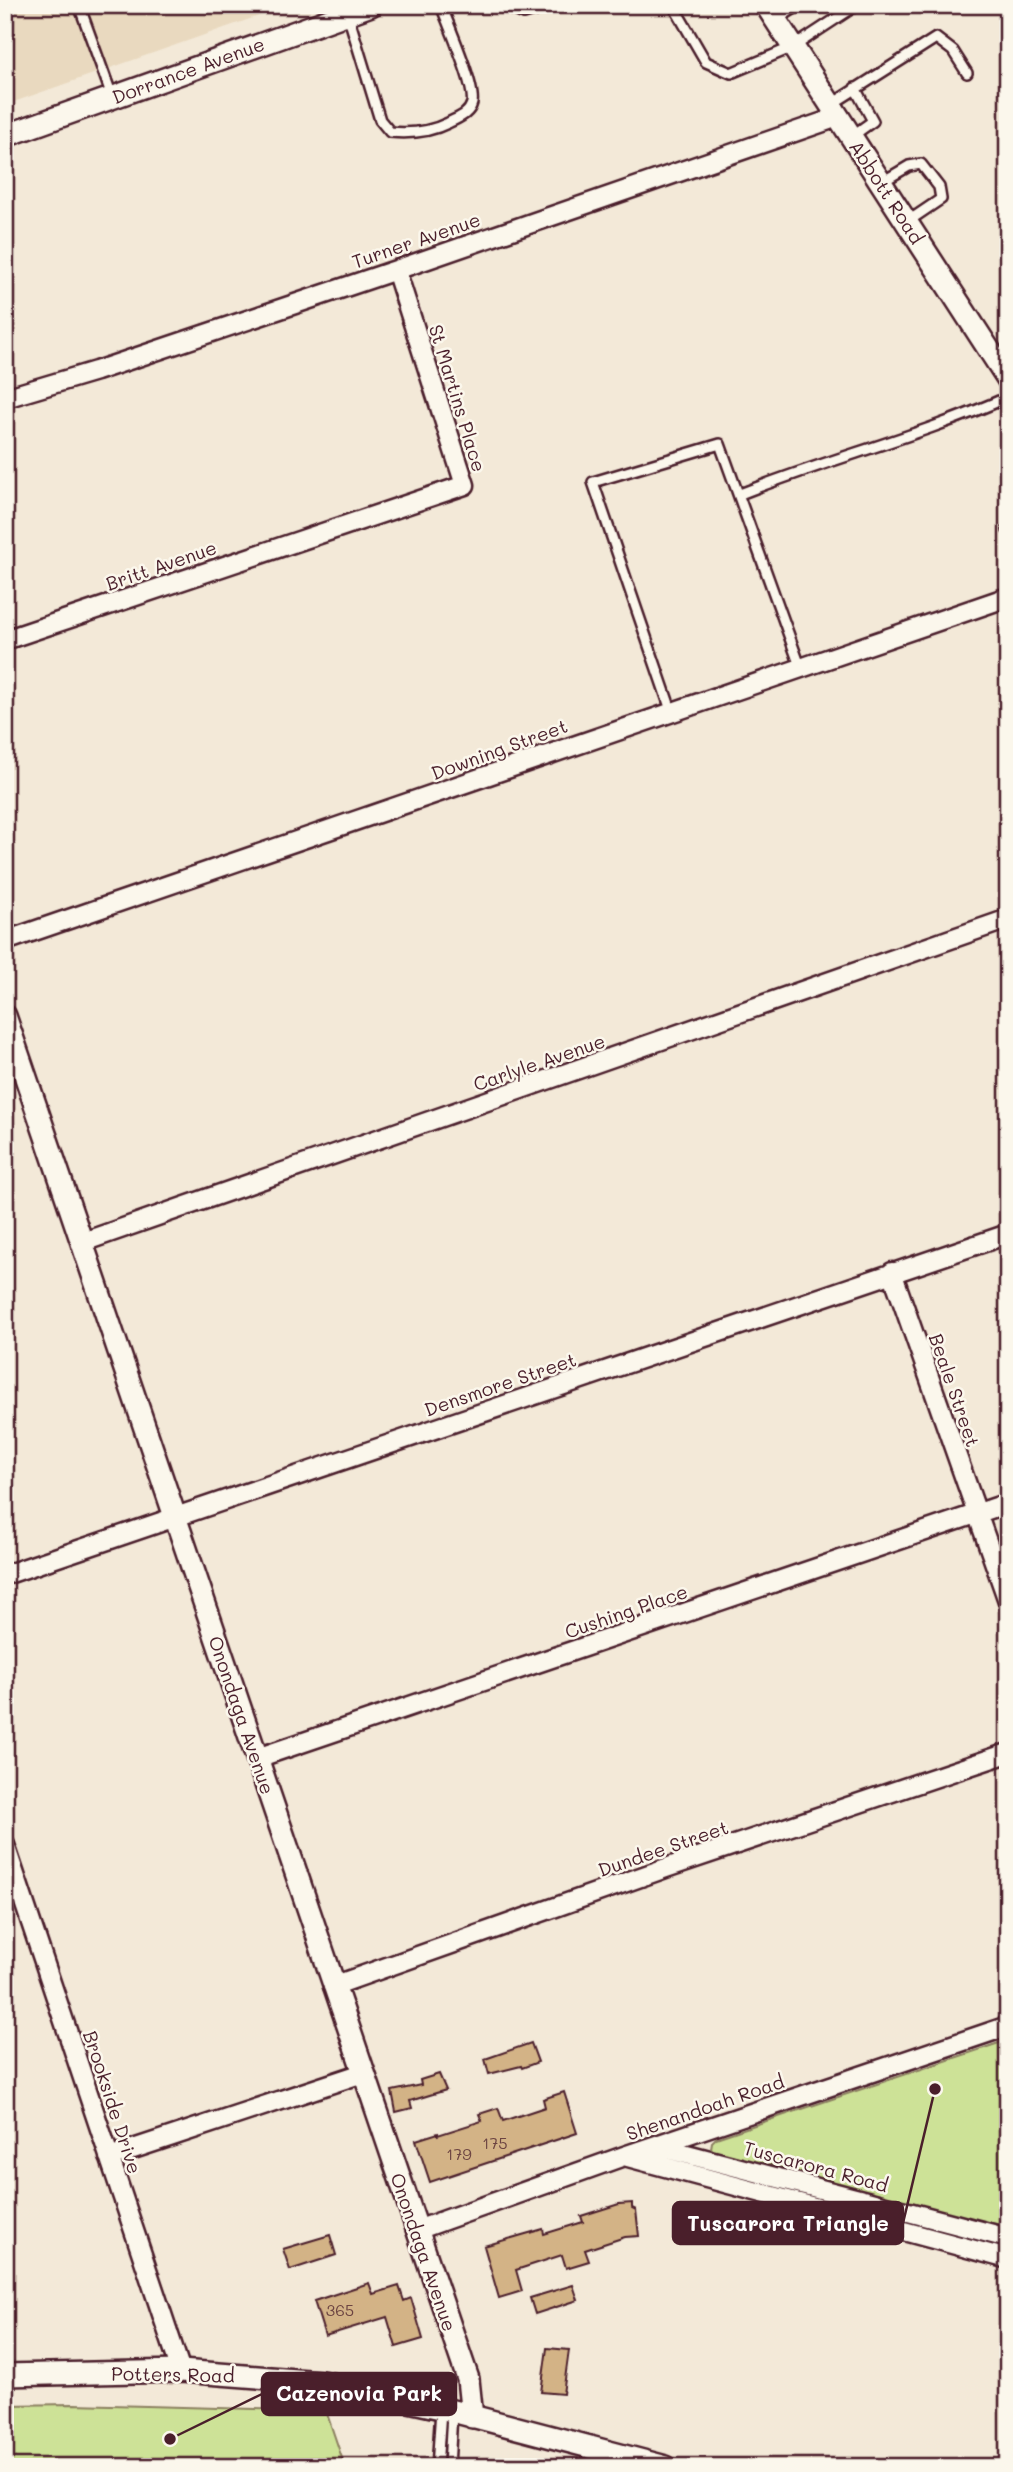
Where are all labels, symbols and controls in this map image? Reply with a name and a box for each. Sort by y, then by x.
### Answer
street label: Dorrance Avenue [108,31,268,109]
street label: Abbott Road [844,135,930,249]
street label: Turner Avenue [348,206,484,274]
street label: St Martins Place [424,321,492,475]
street label: Britt Avenue [102,534,220,596]
street label: Downing Street [427,713,571,785]
street label: Carlyle Avenue [470,1028,608,1096]
street label: Beale Street [924,1330,986,1450]
street label: Densmore Street [421,1346,579,1422]
street label: Cushing Place [561,1578,691,1644]
street label: Onondaga Avenue [203,1632,281,1798]
street label: Dundee Street [595,1814,731,1882]
street label: Brookside Drive [78,2027,148,2177]
street label: Shenandoah Road [623,2068,787,2146]
house number: 175 [482,2132,508,2153]
street label: Tuscarora Road [741,2135,891,2197]
house number: 179 [446,2143,472,2164]
street label: Onondaga Avenue [385,2169,463,2335]
callout: Tuscarora Triangle [673,2202,903,2244]
text: Tuscarora Triangle [687,2209,889,2236]
house number: 365 [326,2299,354,2320]
street label: Potters Road [111,2360,235,2388]
callout: Cazenovia Park [262,2373,456,2415]
text: Cazenovia Park [276,2379,442,2406]

